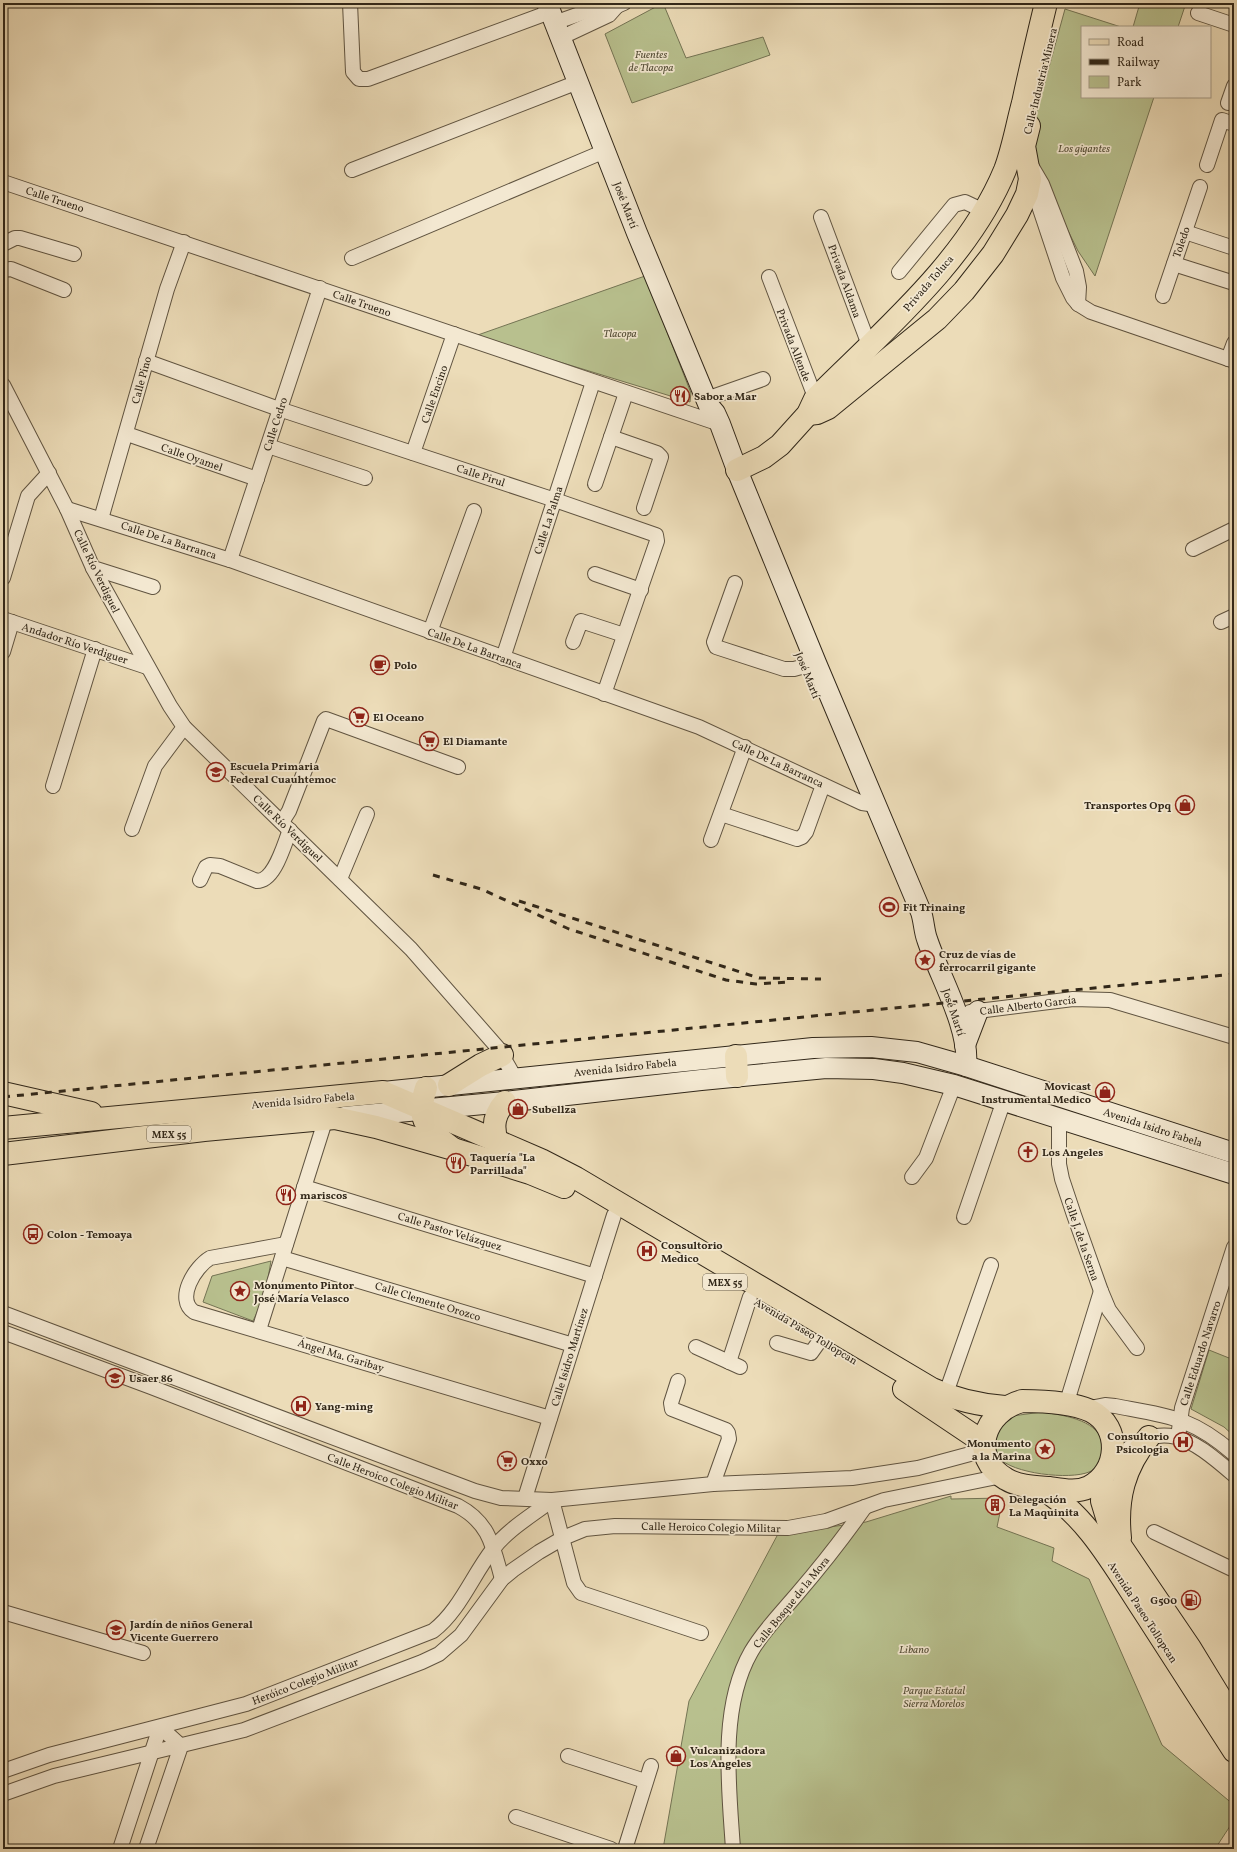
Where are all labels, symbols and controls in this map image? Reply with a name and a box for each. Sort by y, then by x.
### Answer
street label: Calle Industria Minera [1021,26,1062,136]
legend [1081,26,1211,98]
text: Road [1117,35,1144,51]
park label: Fuentes de Tlacopa [629,48,673,76]
text: Railway [1117,55,1160,71]
text: Park [1117,75,1142,91]
park label: Los gigantes [1058,142,1110,157]
street label: José Martí [609,180,641,232]
street label: Calle Trueno [23,184,86,217]
street label: Toledo [1170,225,1195,260]
street label: Privada Aldama [823,243,864,321]
street label: Privada Toluca [900,252,958,315]
street label: Calle Trueno [330,287,393,321]
street label: Privada Allende [772,307,813,384]
park label: Tlacopa [603,327,637,342]
street label: Calle Pino [129,355,156,406]
street label: Calle Encino [418,363,452,426]
restaurant icon: Sabor a Mar [669,385,691,407]
place label: Sabor a Mar [694,390,757,405]
street label: Calle Cedro [261,396,292,453]
street label: Calle Oyamel [159,441,224,476]
street label: Calle Pirul [454,461,507,491]
street label: Calle La Palma [531,484,568,556]
street label: Calle De La Barranca [119,519,219,564]
street label: Calle Río Verdiguel [69,527,122,616]
street label: Andador Río Verdiguer [19,620,130,669]
street label: Calle De La Barranca [425,625,524,674]
street label: José Martí [790,650,823,702]
cafe icon: Polo [369,654,391,676]
place label: Polo [394,659,417,674]
supermarket icon: El Oceano [348,706,370,728]
place label: El Oceano [373,711,424,726]
supermarket icon: El Diamante [418,730,440,752]
place label: El Diamante [443,735,508,750]
street label: Calle De La Barranca [729,736,826,792]
place label: Escuela Primaria Federal Cuauhtemoc [230,760,336,788]
school or university icon: Escuela Primaria Federal Cuauhtemoc [205,761,227,783]
street label: Calle Río Verdiguel [249,792,325,866]
shop icon: Transportes Opq [1174,794,1196,816]
place label: Transportes Opq [1084,799,1171,814]
sports icon: Fit Trinaing [878,896,900,918]
place label: Fit Trinaing [903,901,965,916]
place label: Cruz de vías de ferrocarril gigante [939,948,1036,976]
place icon: Cruz de vías de ferrocarril gigante [914,949,936,971]
street label: José Martí [937,987,968,1039]
street label: Calle Alberto García [979,993,1078,1020]
street label: Avenida Isidro Fabela [573,1056,678,1081]
place label: Movicast Instrumental Medico [981,1080,1091,1108]
shop icon: Movicast Instrumental Medico [1094,1081,1116,1103]
street label: Avenida Isidro Fabela [251,1089,356,1113]
shop icon: Subellza [507,1098,529,1120]
place label: Subellza [532,1103,576,1118]
street label: Avenida Isidro Fabela [1101,1105,1205,1152]
road number: MEX 55 [147,1126,191,1142]
church icon: Los Angeles [1017,1141,1039,1163]
place label: Los Angeles [1042,1146,1103,1161]
place label: Taquería "La Parrillada" [470,1151,535,1179]
restaurant icon: Taquería "La Parrillada" [445,1152,467,1174]
restaurant icon: mariscos [275,1184,297,1206]
place label: mariscos [300,1189,347,1204]
street label: Calle J. de la Serna [1059,1196,1102,1284]
street label: Calle Pastor Velázquez [396,1209,504,1256]
bus stop icon: Colon - Temoaya [22,1223,44,1245]
place label: Colon - Temoaya [47,1228,132,1243]
place label: Consultorio Medico [661,1239,723,1267]
hospital icon: Consultorio Medico [636,1240,658,1262]
road number: MEX 55 [703,1274,747,1290]
place label: Monumento Pintor José María Velasco [253,1279,355,1307]
street label: Calle Clemente Orozco [373,1279,482,1326]
place icon: Monumento Pintor José María Velasco [229,1280,251,1302]
street label: Avenida Paseo Tollopcan [751,1295,860,1369]
street label: Calle Eduardo Navarro [1177,1299,1226,1408]
street label: Calle Isidro Martínez [548,1306,593,1409]
street label: Ángel Ma. Garibay [295,1336,386,1377]
school or university icon: Usaer 86 [104,1367,126,1389]
place label: Usaer 86 [129,1372,173,1387]
hospital icon: Yang-ming [290,1395,312,1417]
place label: Yang-ming [315,1400,373,1415]
place label: Consultorio Psicologia [1107,1430,1169,1458]
hospital icon: Consultorio Psicologia [1172,1431,1194,1453]
place label: Monumento a la Marina [967,1437,1031,1465]
place icon: Monumento a la Marina [1034,1438,1056,1460]
street label: Calle Heroico Colegio Militar [325,1450,461,1515]
supermarket icon: Oxxo [496,1450,518,1472]
place label: Oxxo [521,1455,548,1470]
place label: Delegación La Maquinita [1009,1493,1079,1521]
building icon: Delegación La Maquinita [984,1494,1006,1516]
street label: Calle Heroico Colegio Militar [641,1520,781,1537]
street label: Calle Bosque de la Mora [750,1553,834,1652]
street label: Avenida Paseo Tollopcan [1103,1559,1181,1667]
fuel station icon: G500 [1180,1589,1202,1611]
place label: G500 [1150,1594,1177,1609]
place label: Jardín de niños General Vicente Guerrero [129,1618,253,1646]
school or university icon: Jardín de niños General Vicente Guerrero [105,1619,127,1641]
park label: Libano [899,1643,929,1658]
street label: Heróico Colegio Militar [250,1655,361,1710]
park label: Parque Estatal Sierra Morelos [903,1684,966,1712]
place label: Vulcanizadora Los Angeles [690,1744,766,1772]
shop icon: Vulcanizadora Los Angeles [665,1745,687,1767]

